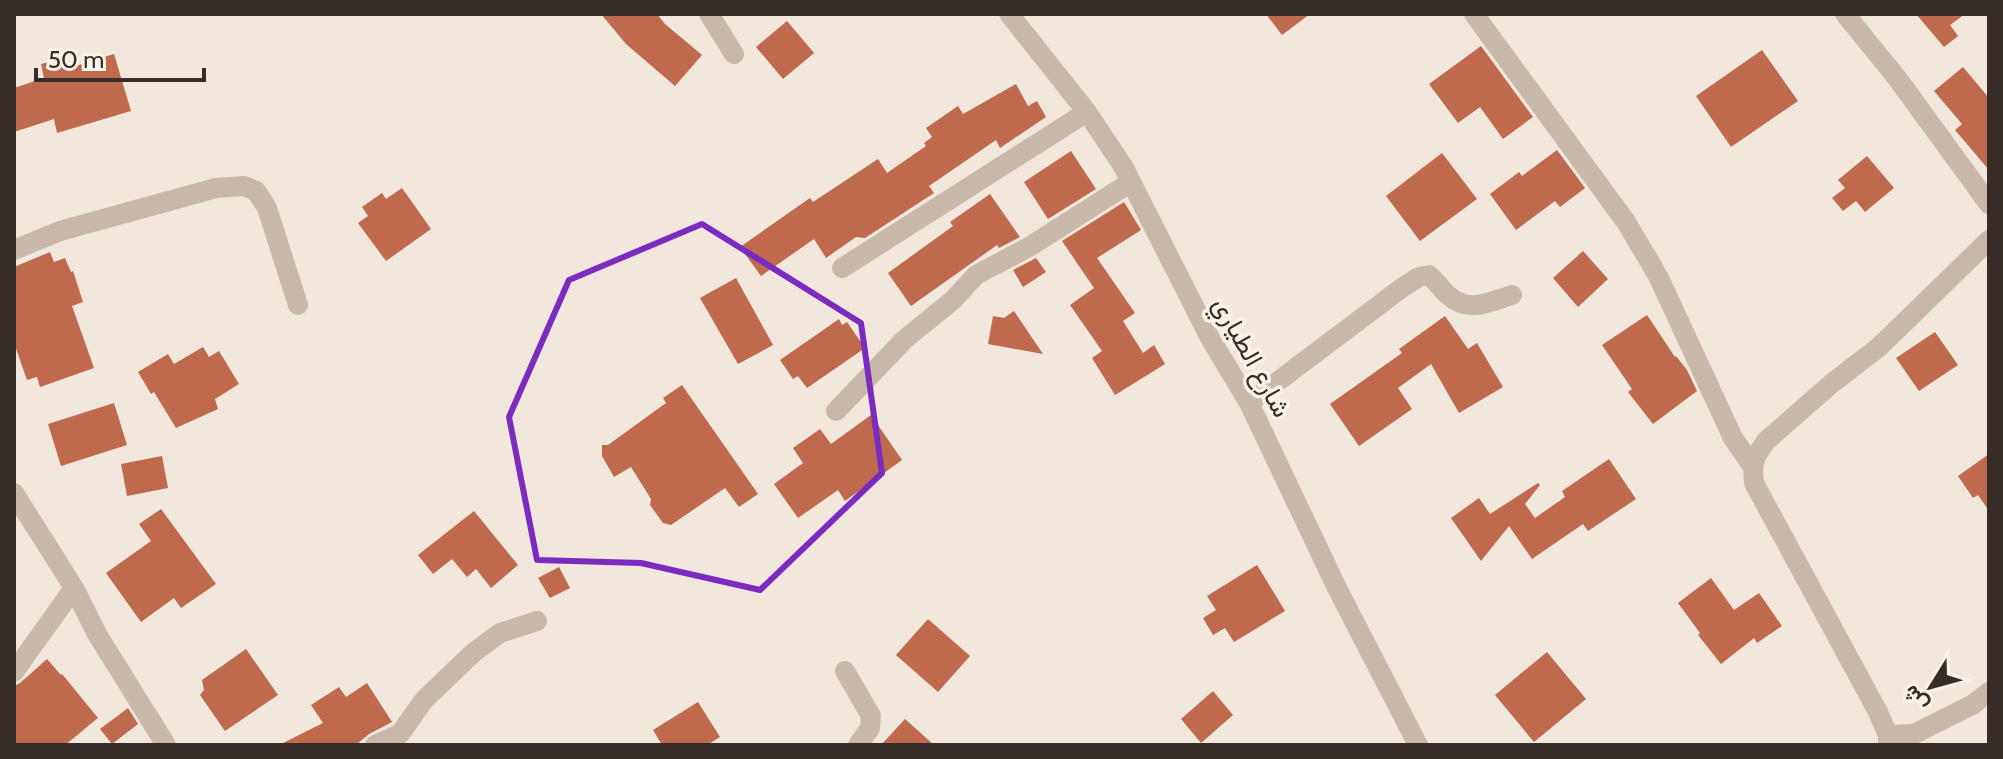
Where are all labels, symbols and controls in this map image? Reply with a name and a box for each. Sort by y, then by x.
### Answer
scale bar [36,32,204,82]
text: 50 m [48,45,104,74]
street label: شارع الطياري [1201,291,1298,425]
north arrow [1891,647,1971,727]
text: ش [1897,680,1934,717]

